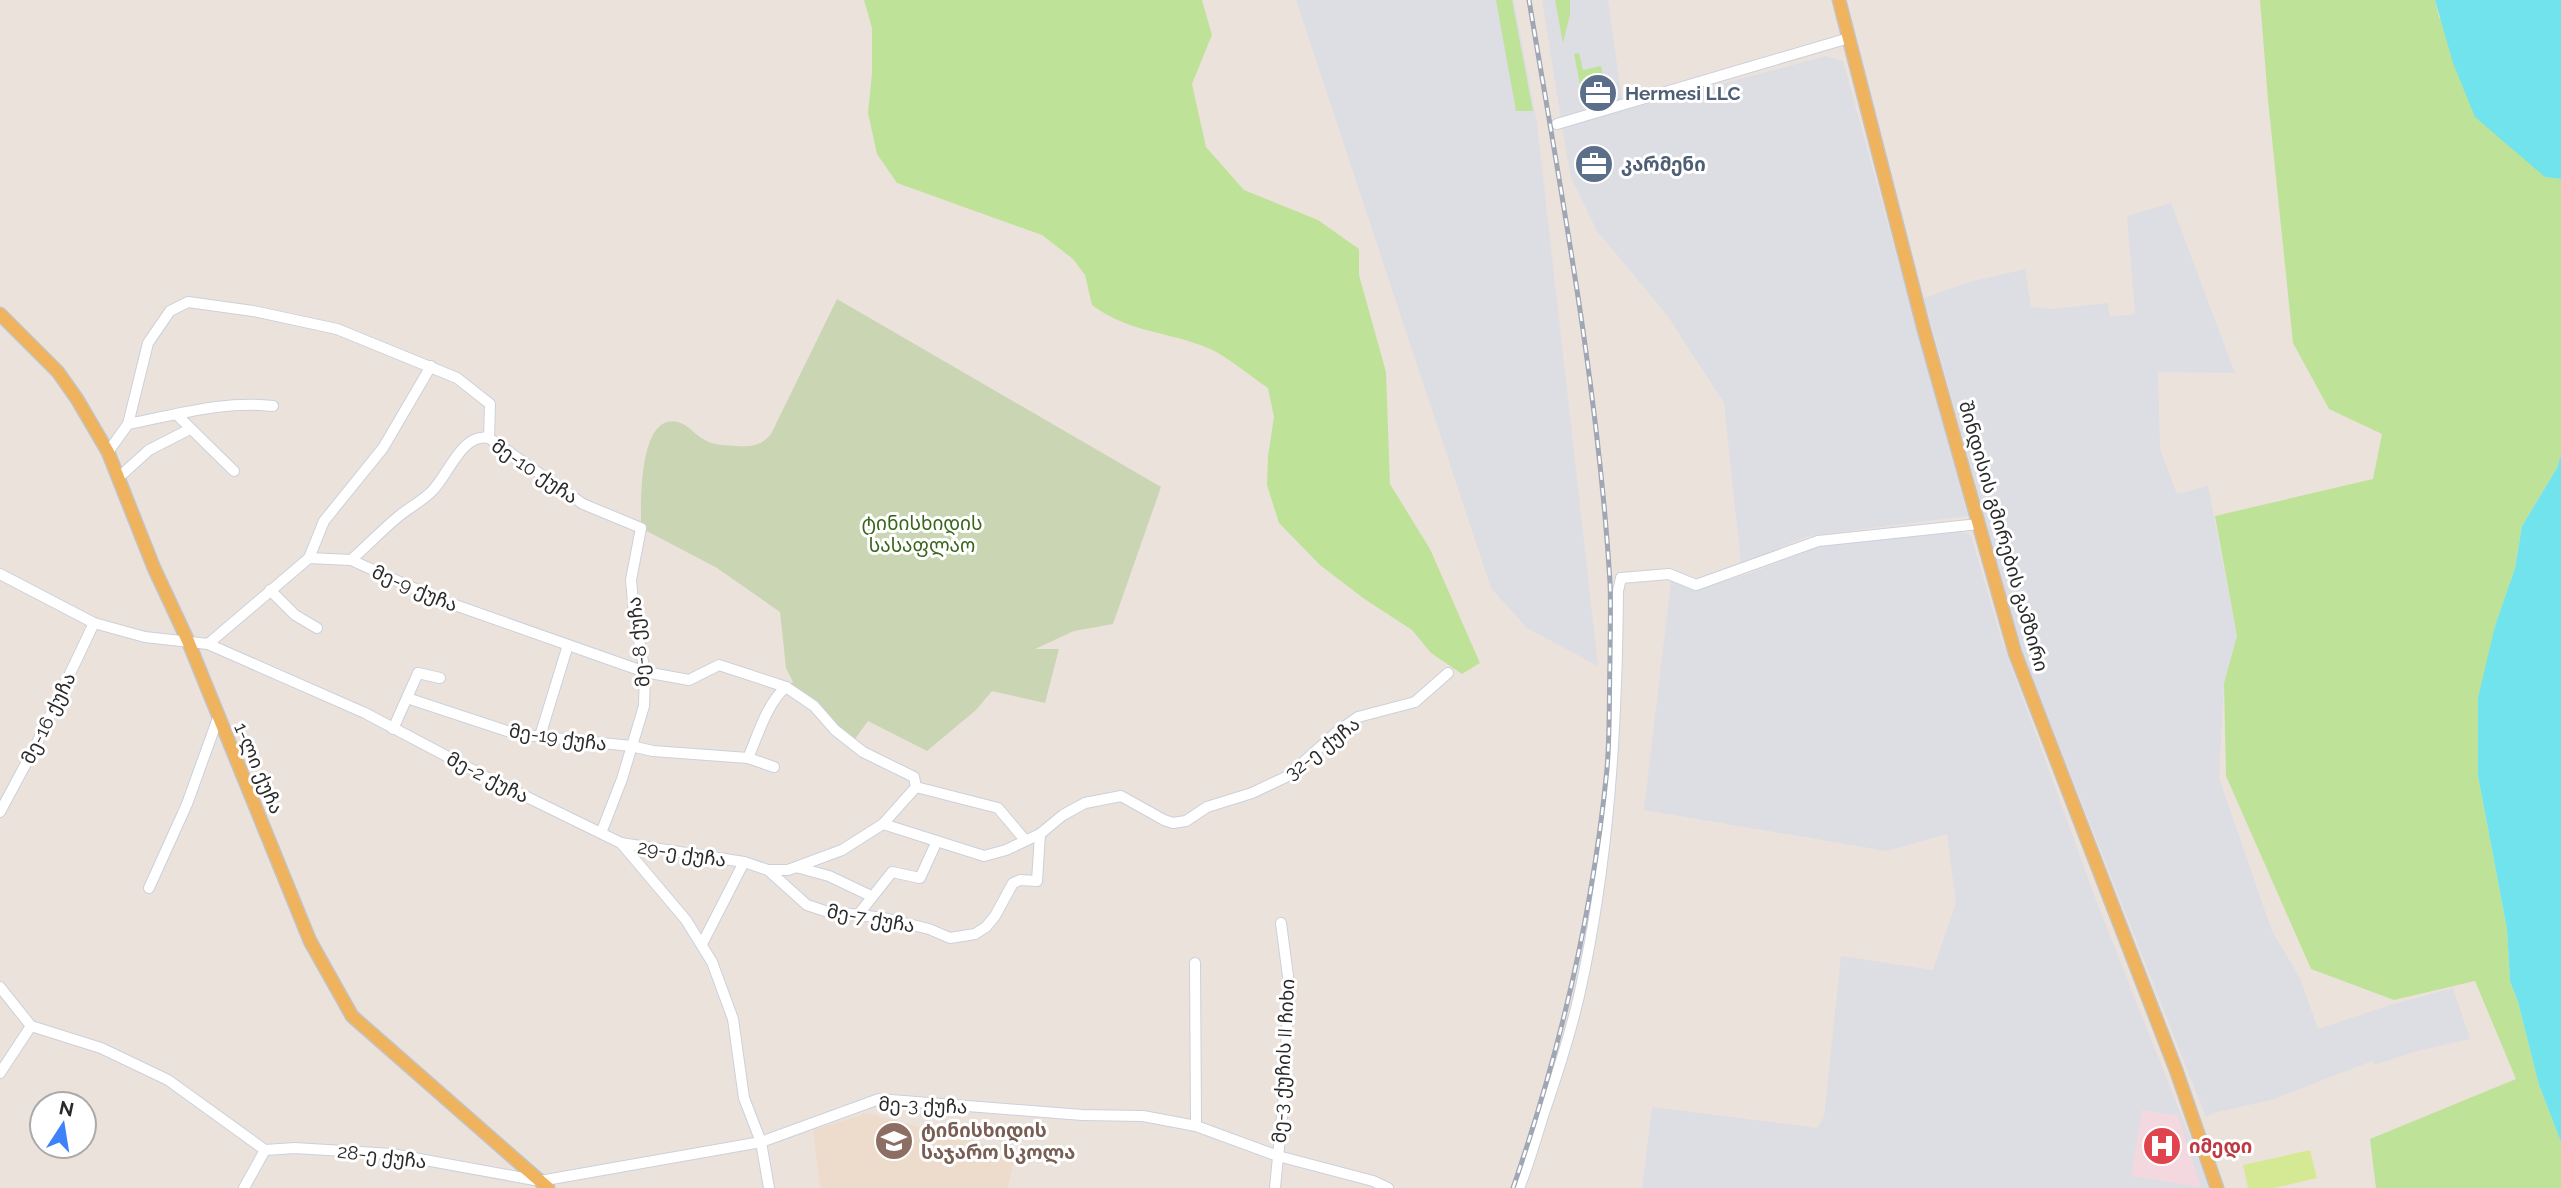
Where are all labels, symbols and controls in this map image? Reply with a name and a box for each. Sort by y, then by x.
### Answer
office icon: Hermesi LLC [1577,72,1619,114]
place label: Hermesi LLC [1625,82,1741,104]
office icon: კარმენი [1573,143,1615,185]
place label: კარმენი [1621,153,1706,176]
street label: შინდისის გმირების გამზირი [1953,398,2053,674]
street label: მე-10 ქუჩა [487,434,582,509]
park label: ტინისხიდის სასაფლაო [862,512,982,558]
street label: მე-9 ქუჩა [369,560,461,617]
street label: მე-8 ქუჩა [622,596,655,688]
street label: მე-16 ქუჩა [16,669,80,768]
street label: 32-ე ქუჩა [1280,712,1364,785]
street label: 1-ლი ქუჩა [228,719,288,818]
street label: მე-19 ქუჩა [507,719,608,756]
street label: მე-2 ქუჩა [443,747,533,808]
street label: 29-ე ქუჩა [636,835,728,872]
street label: მე-7 ქუჩა [825,899,917,938]
street label: მე-3 ქუჩის II ჩიხი [1268,978,1299,1144]
north arrow [28,1090,98,1160]
street label: მე-3 ქუჩა [878,1092,968,1119]
text: N [57,1096,76,1121]
place label: ტინისხიდის საჯარო სკოლა [921,1119,1076,1164]
school or university icon: ტინისხიდის საჯარო სკოლა [873,1120,915,1162]
hospital icon: იმედი [2141,1125,2183,1167]
place label: იმედი [2189,1135,2252,1159]
street label: 28-ე ქუჩა [336,1140,428,1173]

